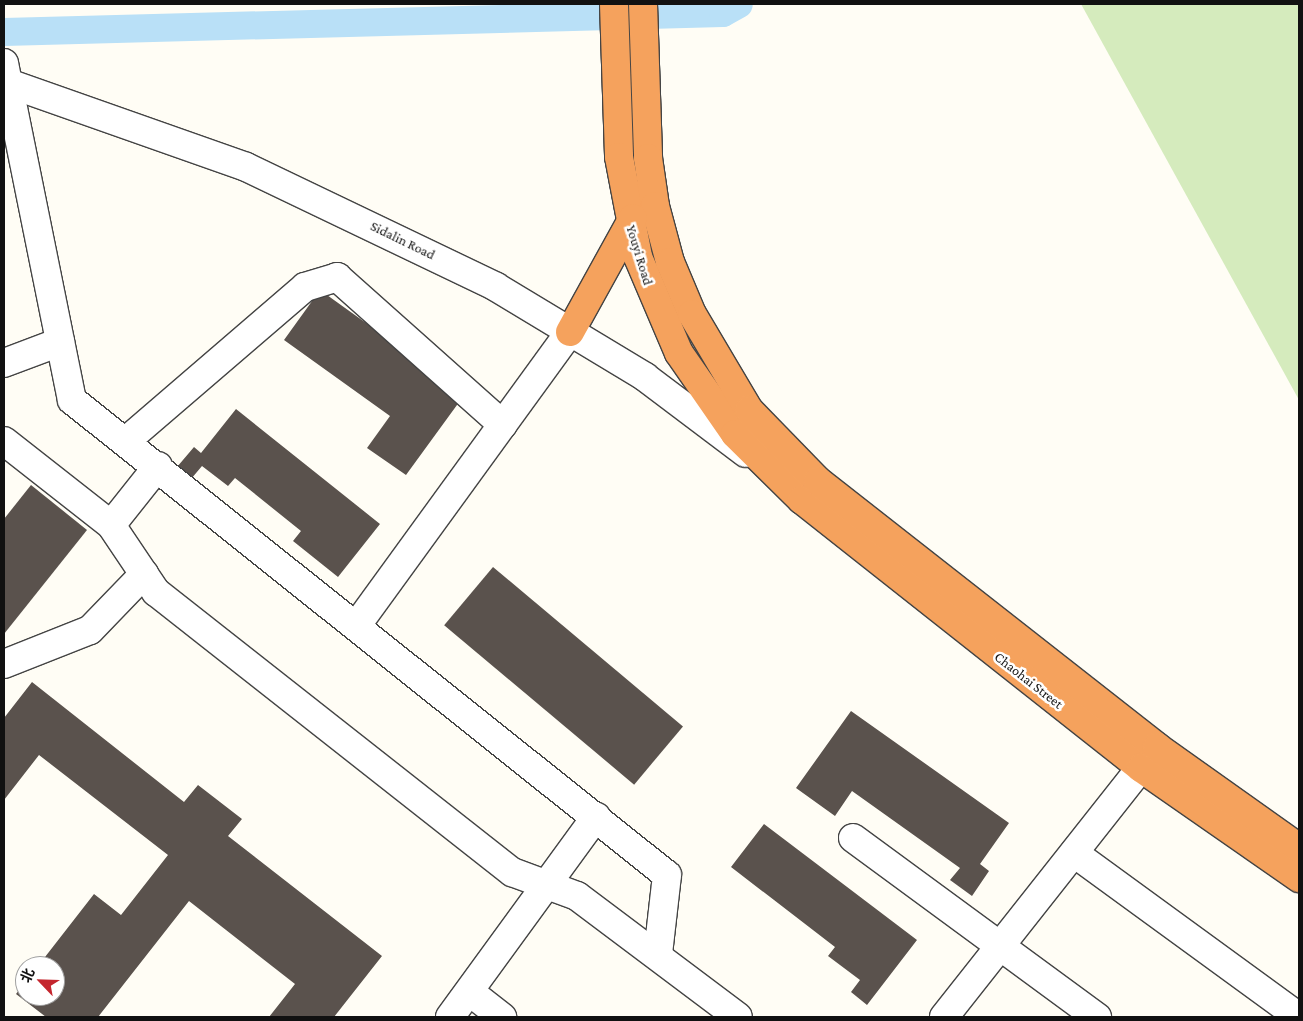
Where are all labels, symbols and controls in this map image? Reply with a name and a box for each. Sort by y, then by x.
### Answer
street label: Sidalin Road [368,217,438,263]
street label: Youyi Road [623,223,657,287]
street label: Chaohai Street [991,648,1067,712]
north arrow [15,956,65,1006]
text: 北 [17,966,37,985]

